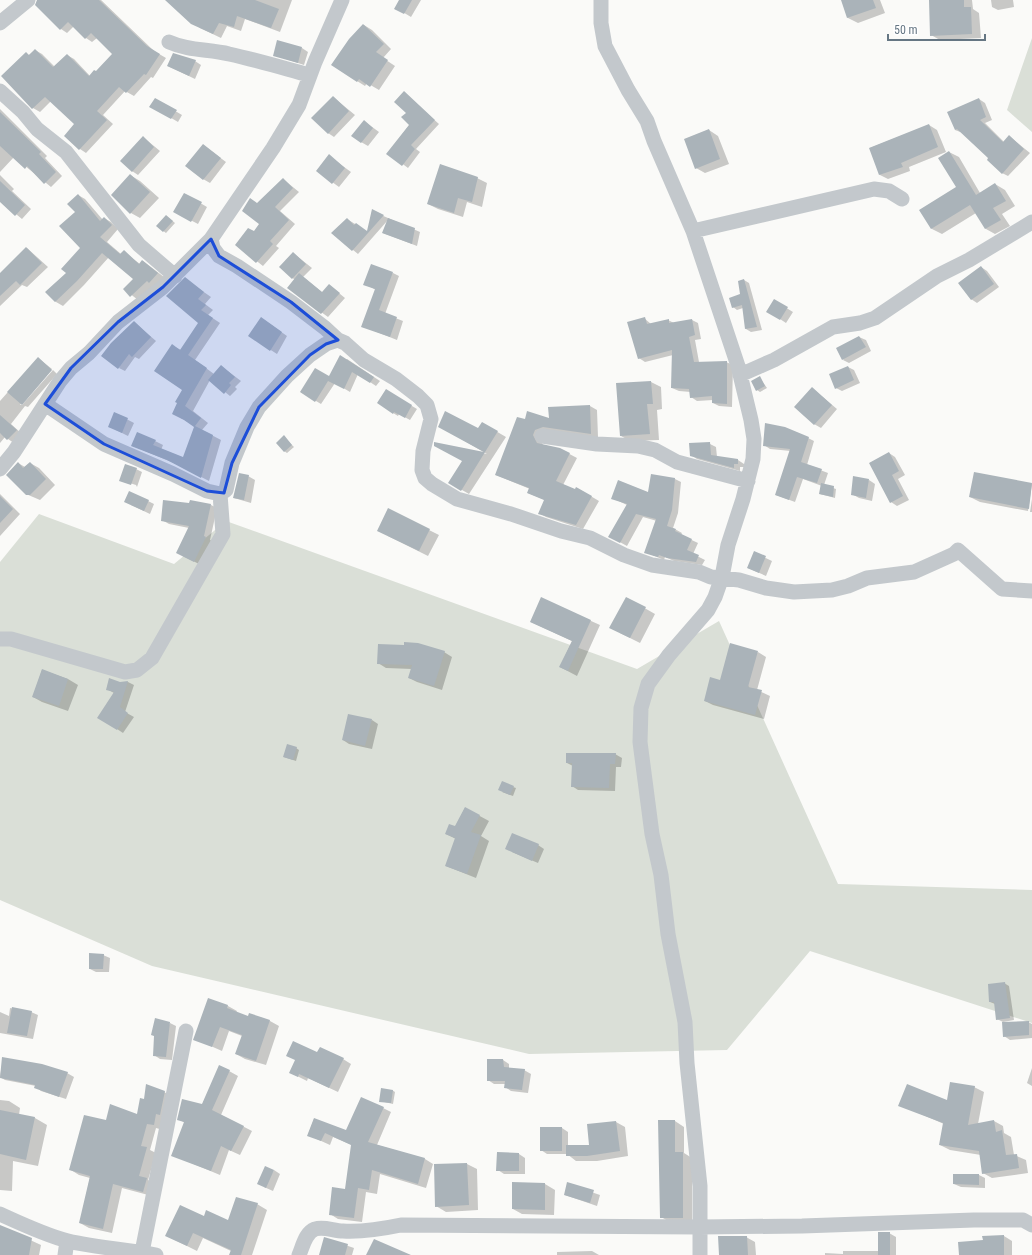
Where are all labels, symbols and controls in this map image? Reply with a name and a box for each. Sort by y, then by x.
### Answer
scale bar [888,16,985,42]
text: 50 m [894,23,918,37]

